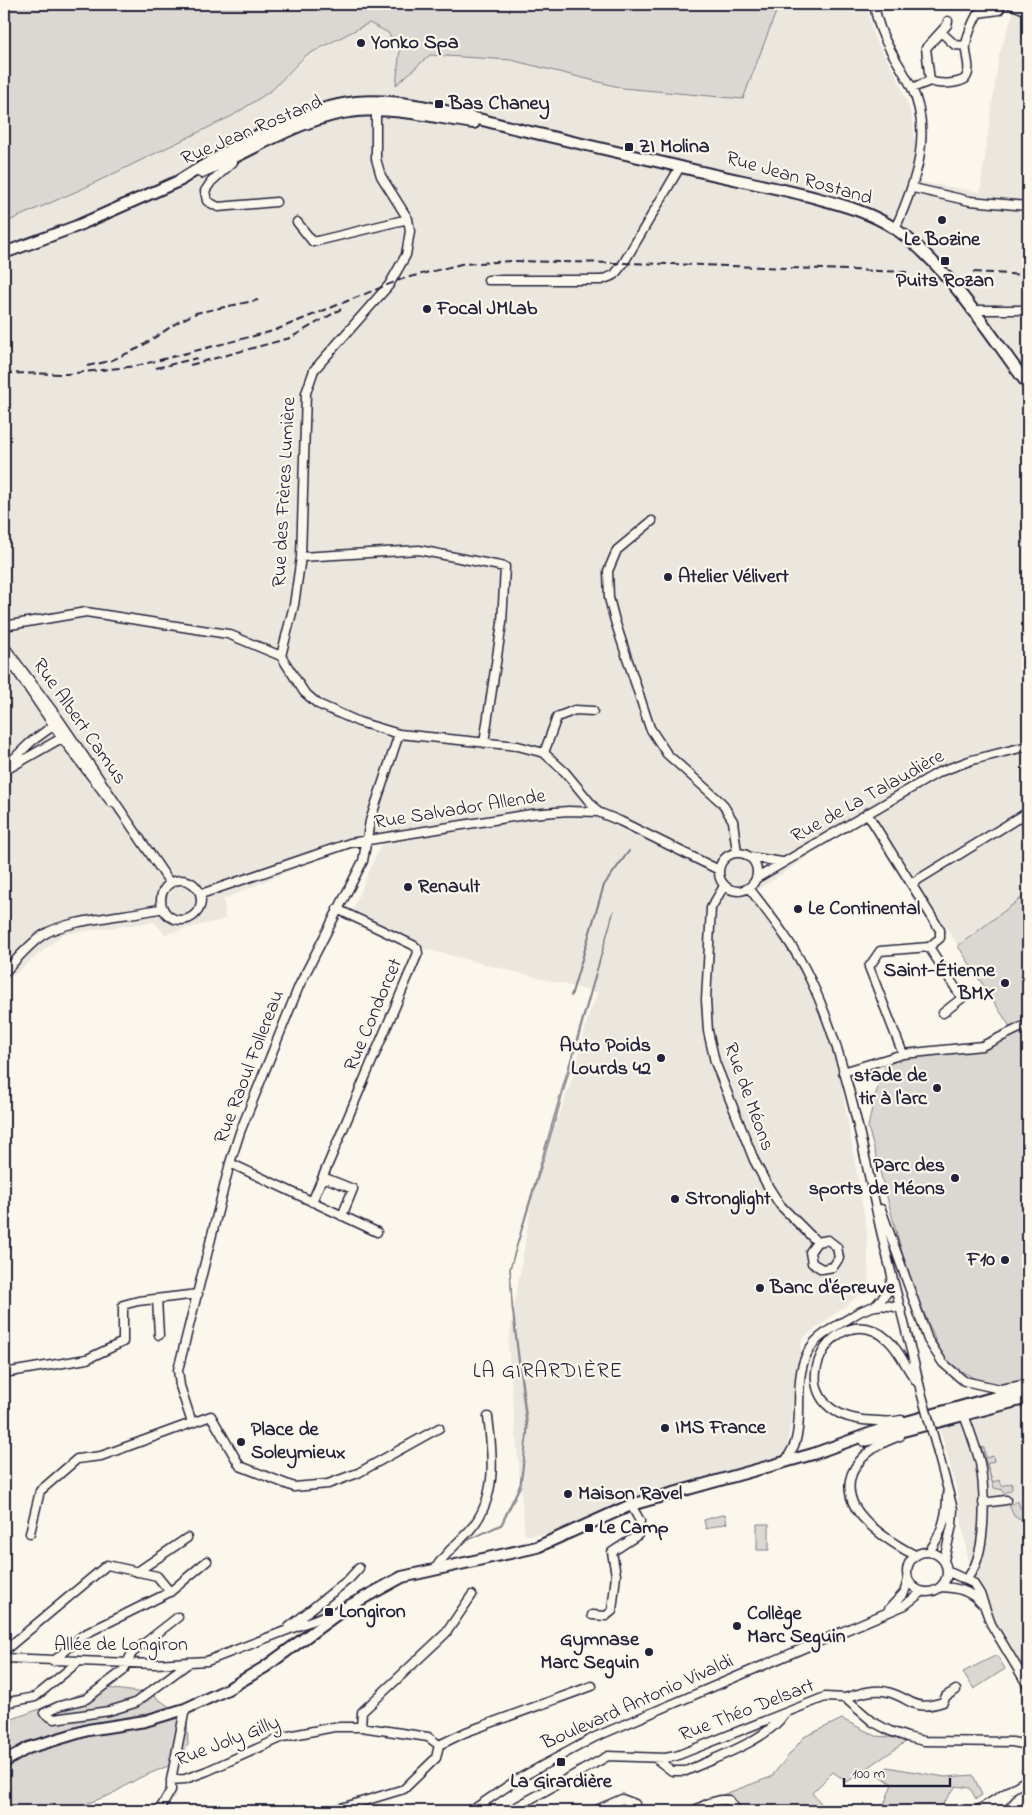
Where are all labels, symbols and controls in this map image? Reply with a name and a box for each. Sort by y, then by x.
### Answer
place label: Yonko Spa [370,29,459,58]
marker: Yonko Spa [355,37,367,49]
street label: Rue Jean Rostand [177,88,327,174]
place label: Bas Chaney [448,90,550,120]
marker: Bas Chaney [433,98,445,110]
place label: ZI Molina [639,133,710,162]
marker: ZI Molina [623,141,635,153]
street label: Rue Jean Rostand [722,144,876,214]
marker: Le Bozine [936,214,948,226]
place label: Le Bozine [904,226,981,255]
marker: Puits Rozan [939,255,951,267]
place label: Puits Rozan [896,267,994,296]
place label: Focal JMLab [436,295,538,324]
marker: Focal JMLab [421,303,433,315]
street label: Rue des Frères Lumière [266,396,304,588]
place label: Atelier Vélivert [678,563,789,592]
marker: Atelier Vélivert [662,571,674,583]
street label: Rue Albert Camus [25,653,133,791]
street label: Rue de La Talaudière [786,743,950,851]
street label: Rue Salvador Allende [372,782,548,838]
place label: Renault [418,873,480,902]
marker: Renault [402,881,414,893]
place label: Le Continental [808,895,920,924]
marker: Le Continental [792,903,804,915]
street label: Rue Condorcet [337,954,411,1076]
place label: Saint-Étienne BMX [884,957,996,1009]
marker: Saint-Étienne BMX [999,977,1011,989]
street label: Rue Raoul Follereau [207,986,293,1148]
place label: Auto Poids Lourds 42 [559,1032,651,1084]
street label: Rue de Méons [715,1039,781,1155]
marker: Auto Poids Lourds 42 [655,1052,667,1064]
place label: stade de tir à l'arc [854,1062,928,1114]
marker: stade de tir à l'arc [931,1082,943,1094]
place label: Parc des sports de Méons [809,1152,945,1204]
marker: Parc des sports de Méons [949,1172,961,1184]
place label: Stronglight [685,1185,771,1215]
marker: Stronglight [669,1193,681,1205]
place label: F10 [966,1246,995,1275]
marker: F10 [999,1254,1011,1266]
place label: Banc d'épreuve [769,1274,896,1303]
marker: Banc d'épreuve [754,1282,766,1294]
district label: LA GIRARDIÈRE [473,1357,623,1387]
place label: IMS France [675,1414,767,1443]
place label: Place de Soleymieux [251,1416,346,1469]
marker: IMS France [659,1422,671,1434]
marker: Place de Soleymieux [235,1436,247,1448]
place label: Maison Ravel [578,1480,682,1509]
marker: Maison Ravel [562,1488,574,1500]
place label: Le Camp [599,1514,669,1543]
marker: Le Camp [583,1522,595,1534]
place label: Longiron [339,1598,406,1628]
place label: Collège Marc Seguin [747,1600,846,1653]
marker: Longiron [323,1606,335,1618]
marker: Collège Marc Seguin [731,1620,743,1632]
place label: Gymnase Marc Seguin [540,1626,640,1679]
street label: Allée de Longiron [54,1631,188,1661]
marker: Gymnase Marc Seguin [643,1646,655,1658]
street label: Boulevard Antonio Vivaldi [536,1648,739,1759]
street label: Rue Théo Delsart [675,1672,819,1750]
street label: Rue Joly Gilly [172,1709,284,1775]
scale bar [844,1755,951,1787]
marker: La Girardière [555,1756,567,1768]
text: 100 m [852,1763,885,1785]
place label: La Girardière [510,1768,613,1797]

